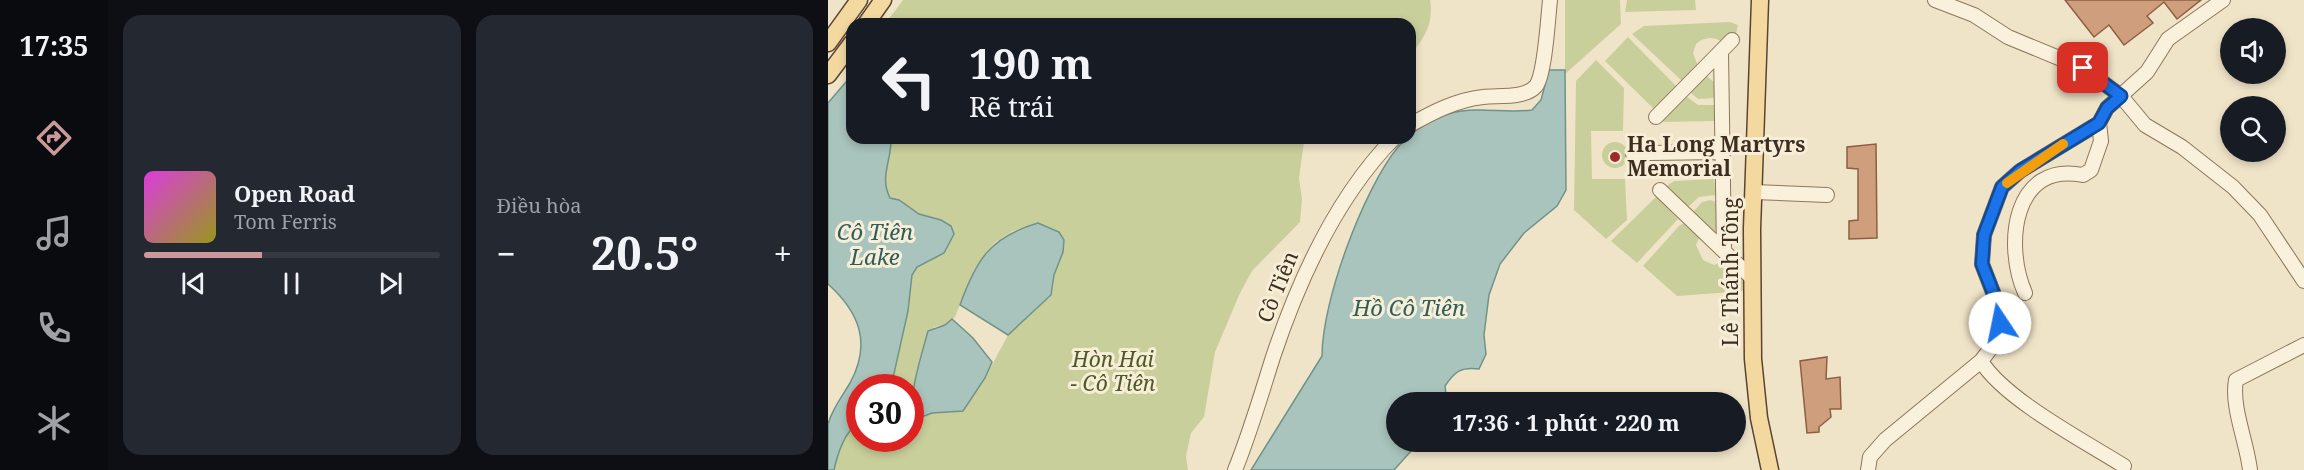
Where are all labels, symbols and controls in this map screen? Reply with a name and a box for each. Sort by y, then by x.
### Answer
map controls [2220,18,2286,162]
button: sound [2220,18,2286,84]
text: 17:35 [19,27,89,64]
text: 190 m [969,34,1093,91]
icon: left [870,42,948,120]
pin [2057,42,2108,93]
icon: arrive [2066,51,2099,84]
text: Rẽ trái [969,88,1054,125]
button: search [2220,96,2286,162]
icon: directions [33,117,75,159]
place label: Ha Long Martyrs Memorial [1627,130,1805,182]
marker: Ha Long Martyrs Memorial [1608,150,1622,164]
text: Open Road [234,178,355,208]
text: Điều hòa [497,192,582,219]
street label: Lê Thánh Tông [1716,197,1744,346]
text: Tom Ferris [234,208,337,235]
icon: music [33,212,75,254]
water label: Cô Tiên Lake [837,216,913,271]
text: 20.5° [591,222,698,283]
text: − [497,231,516,276]
text: + [774,231,792,276]
street label: Cô Tiên [1250,247,1304,327]
icon: previous [177,267,210,300]
icon: pause [275,267,308,300]
icon: next [374,267,407,300]
position arrow [1968,291,2032,355]
water label: Hồ Cô Tiên [1352,292,1465,322]
icon: phone [33,307,75,349]
park label: Hòn Hai - Cô Tiên [1071,345,1156,397]
speed limit sign: 30 [846,374,924,452]
icon: climate [33,402,75,444]
text: 17:36 · 1 phút · 220 m [1452,407,1680,437]

